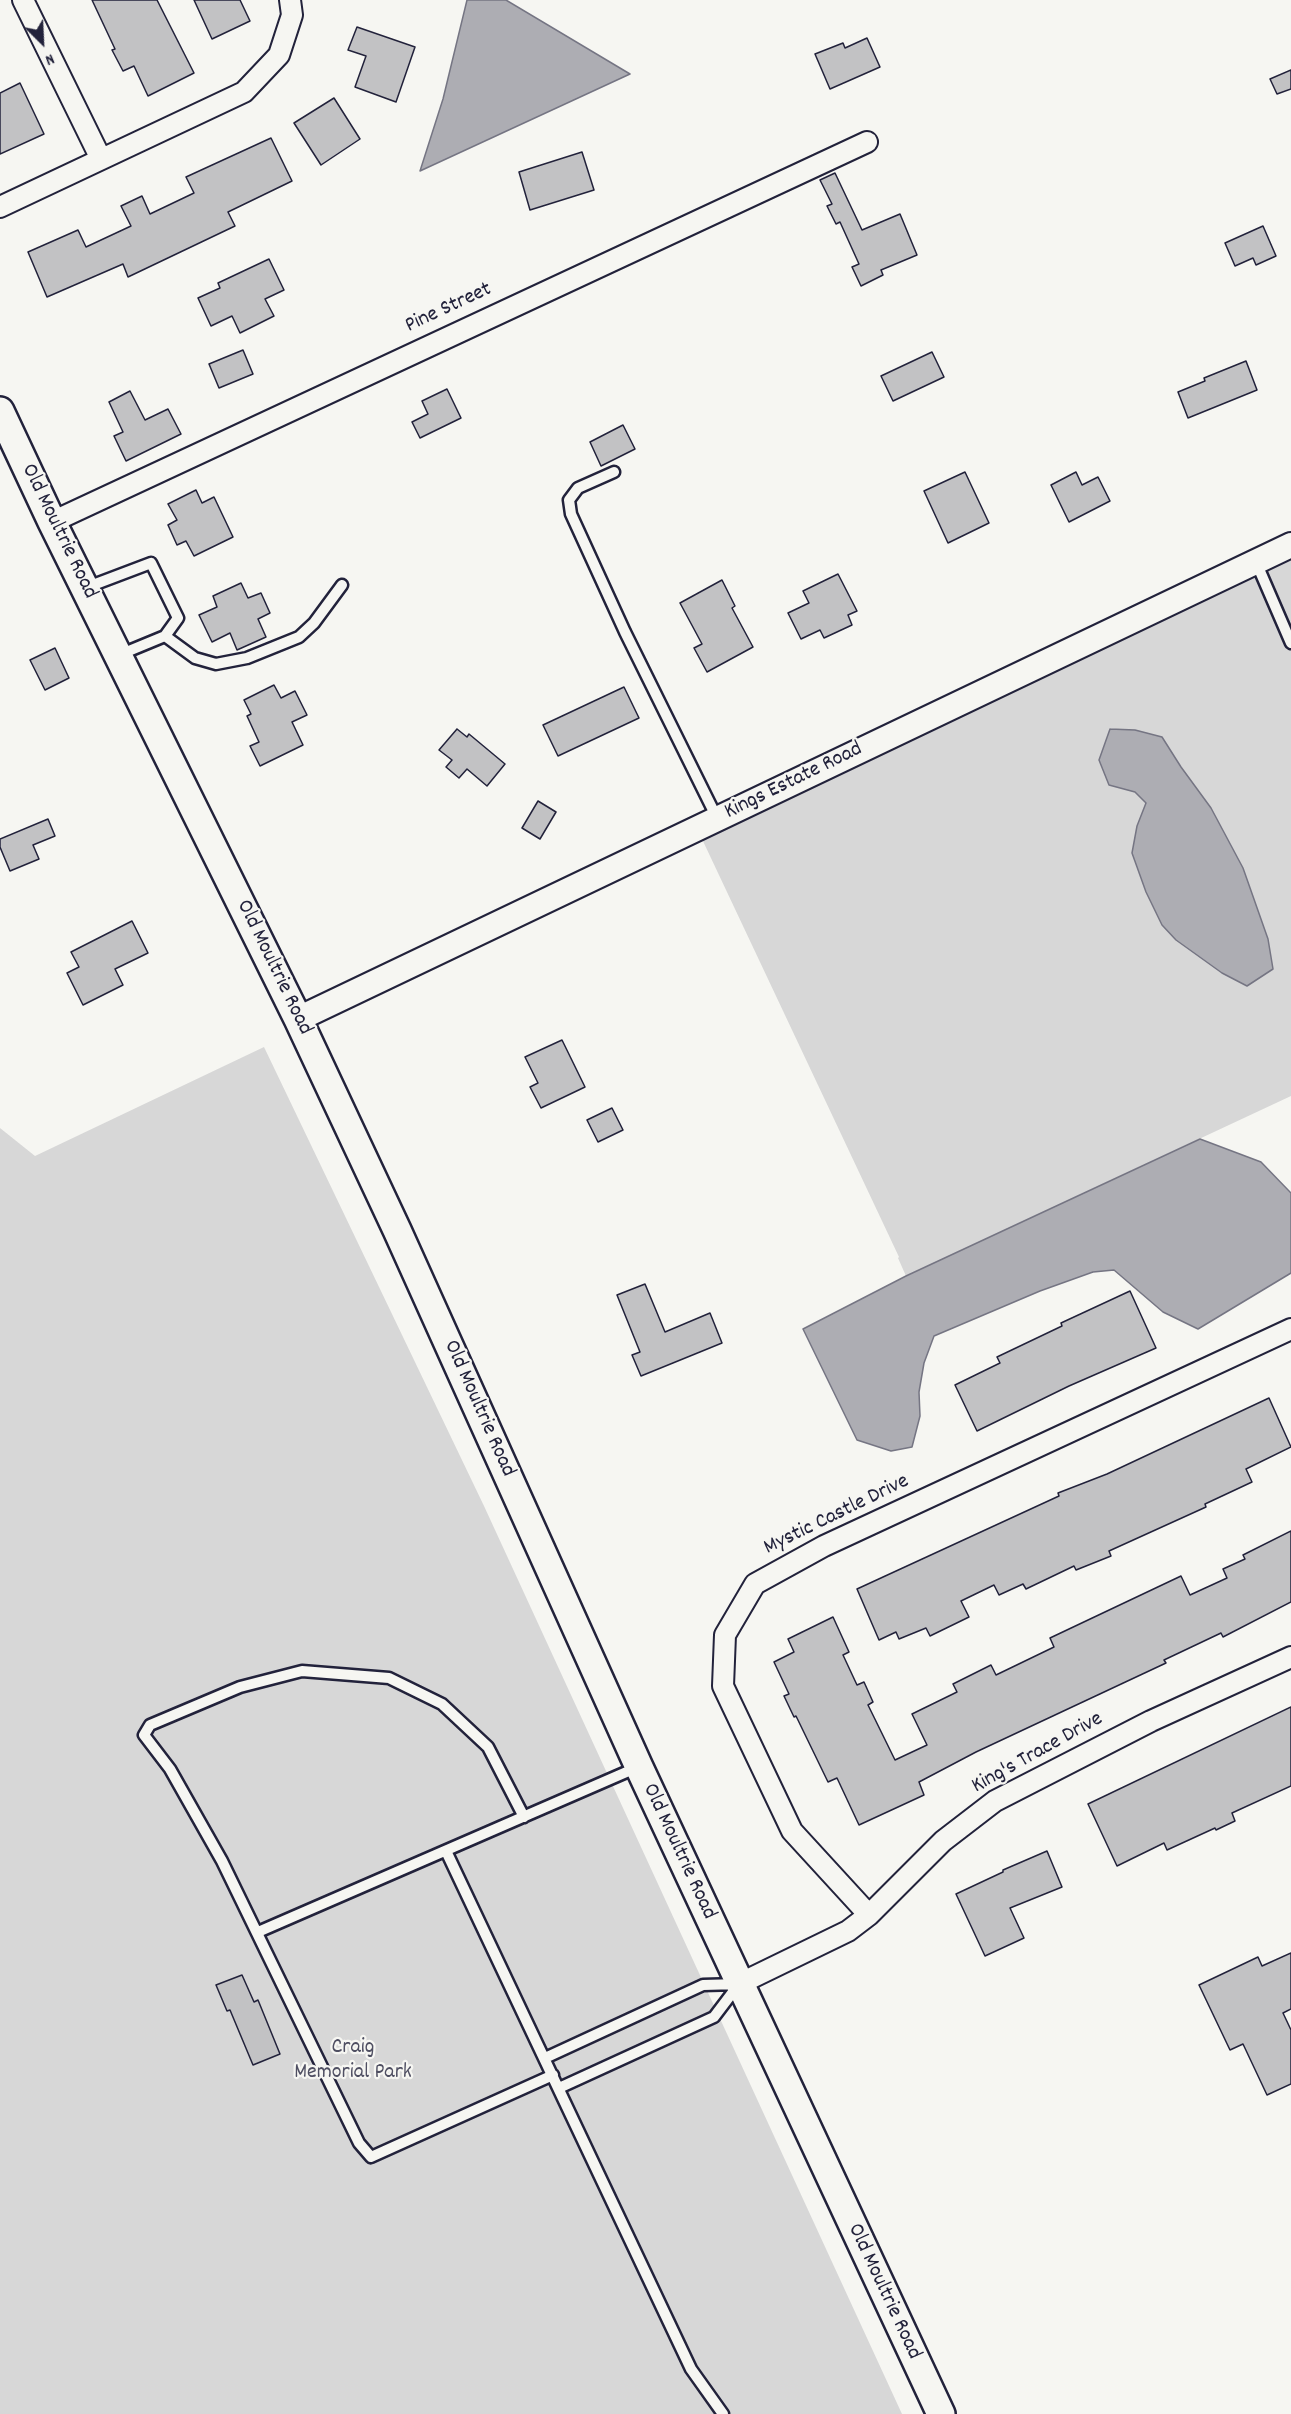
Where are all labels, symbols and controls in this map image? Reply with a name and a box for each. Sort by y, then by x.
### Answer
north arrow [12,12,72,72]
text: N [41,47,58,71]
street label: Pine Street [402,278,496,340]
street label: Old Moultrie Road [14,460,102,604]
street label: Kings Estate Road [721,737,867,827]
street label: Old Moultrie Road [229,896,317,1040]
street label: Old Moultrie Road [436,1337,520,1481]
street label: Mystic Castle Drive [760,1470,914,1562]
street label: King's Trace Drive [968,1707,1108,1801]
street label: Old Moultrie Road [635,1780,721,1924]
park label: Craig Memorial Park [294,2036,412,2088]
street label: Old Moultrie Road [840,2220,926,2364]

